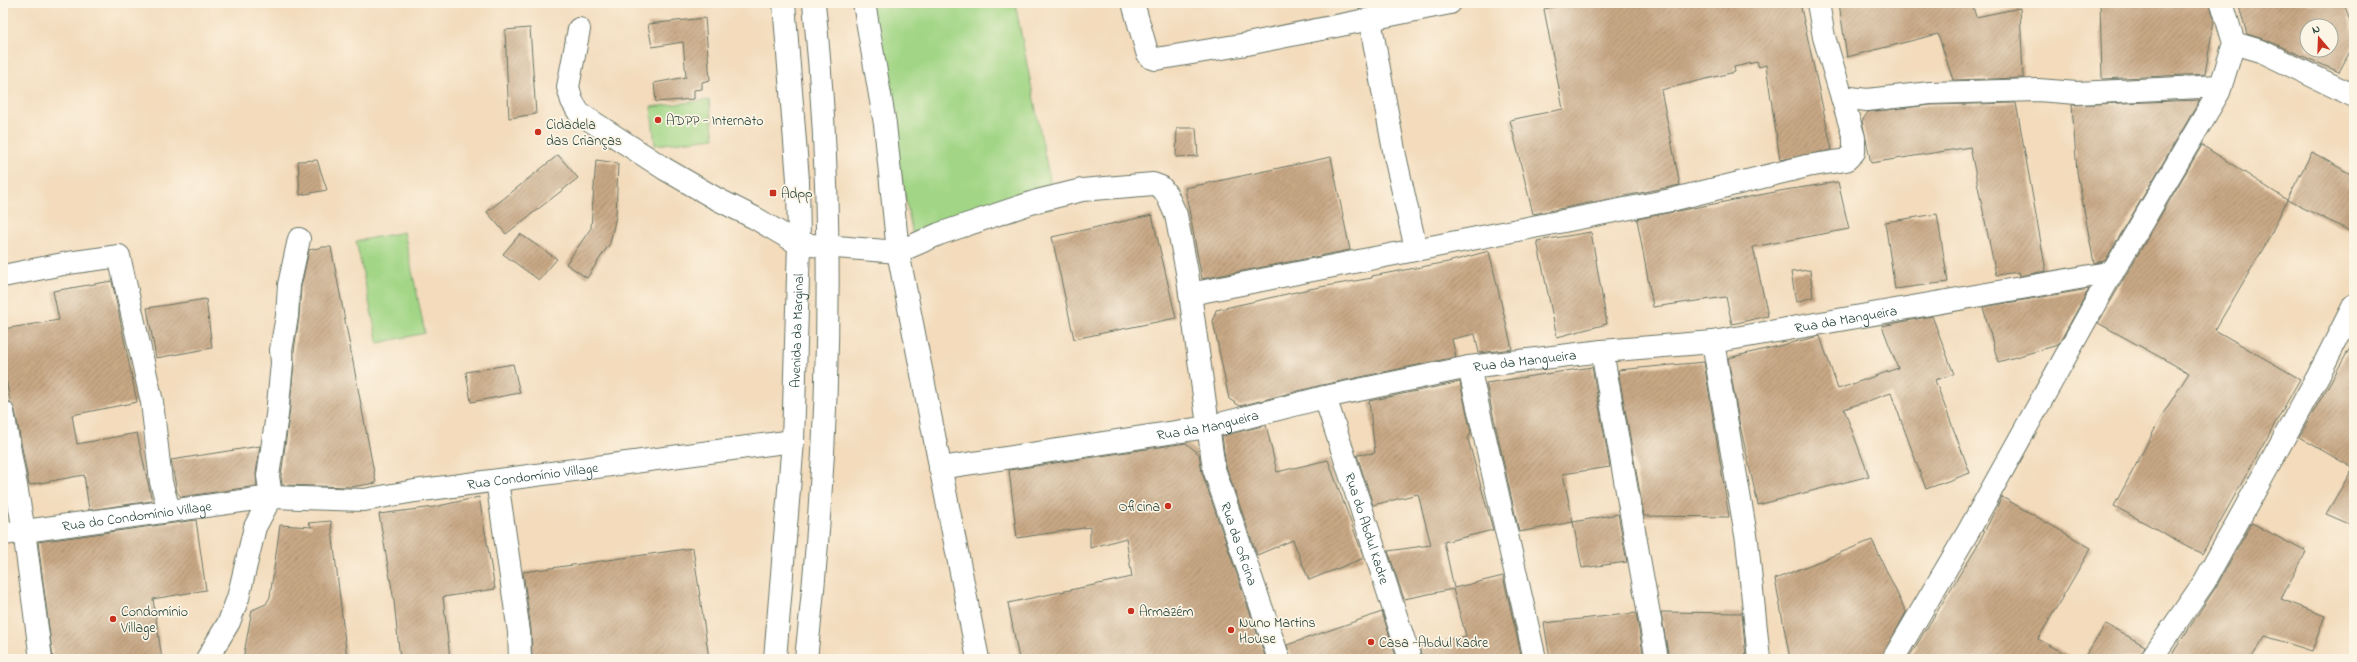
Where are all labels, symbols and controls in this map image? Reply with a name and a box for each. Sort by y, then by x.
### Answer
north arrow [2299,18,2339,58]
text: N [2310,21,2322,38]
place label: ADPP - Internato [666,111,764,132]
place label: Cidadela das Crianças [546,115,622,152]
marker: ADPP - Internato [653,115,663,125]
marker: Cidadela das Crianças [533,127,543,137]
place label: Adpp [781,184,813,205]
marker: Adpp [768,188,778,198]
street label: Avenida da Marginal [786,273,810,388]
street label: Rua da Mangueira [1793,301,1899,340]
street label: Rua da Mangueira [1472,345,1578,378]
street label: Rua da Mangueira [1155,405,1261,447]
street label: Rua Condomínio Village [466,458,600,496]
street label: Rua do Abdul Kadre [1338,470,1394,588]
street label: Rua do Condomínio Village [61,496,214,538]
place label: Oficina [1119,497,1160,518]
street label: Rua da Oficina [1214,499,1262,589]
marker: Oficina [1163,501,1173,511]
place label: Condomínio Village [120,602,188,640]
place label: Armazém [1139,602,1194,623]
marker: Armazém [1126,606,1136,616]
place label: Nuno Martins House [1239,613,1316,650]
marker: Condomínio Village [108,614,118,624]
marker: Nuno Martins House [1226,625,1236,635]
place label: Casa -Abdul Kadre [1379,633,1489,654]
marker: Casa -Abdul Kadre [1366,637,1376,647]

